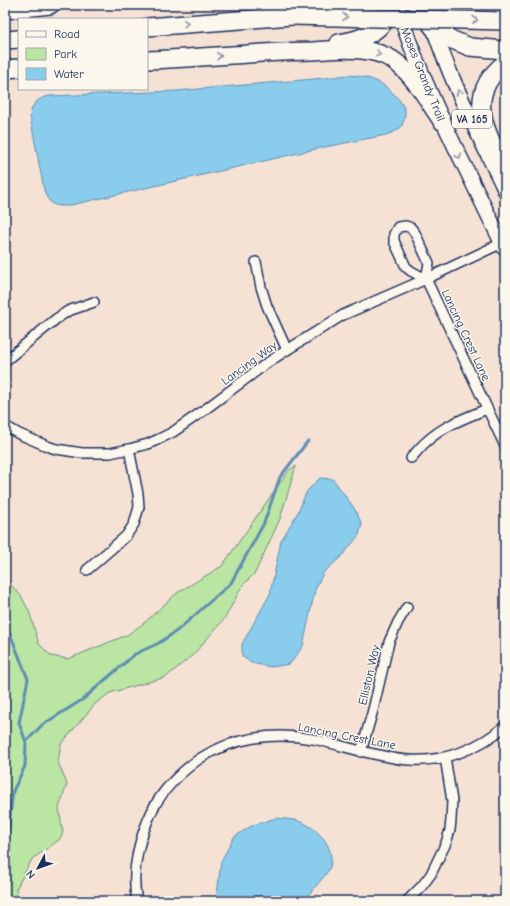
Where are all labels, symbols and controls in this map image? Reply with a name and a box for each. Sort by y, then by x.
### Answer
one-way arrow [342,13,348,21]
one-way arrow [472,16,478,25]
legend [18,18,148,90]
one-way arrow [183,19,189,28]
street label: Moses Grandy Trail [398,25,448,123]
text: Road [54,27,80,41]
text: Park [54,47,77,61]
one-way arrow [374,49,381,58]
one-way arrow [216,52,222,61]
text: Water [54,67,84,81]
one-way arrow [455,88,463,95]
road number: VA 165 [452,110,492,128]
one-way arrow [454,151,462,159]
street label: Lancing Crest Lane [439,287,493,383]
street label: Lancing Way [218,338,280,388]
street label: Elliston Way [355,643,383,707]
street label: Lancing Crest Lane [297,720,397,752]
north arrow [18,848,58,888]
text: N [24,867,38,881]

